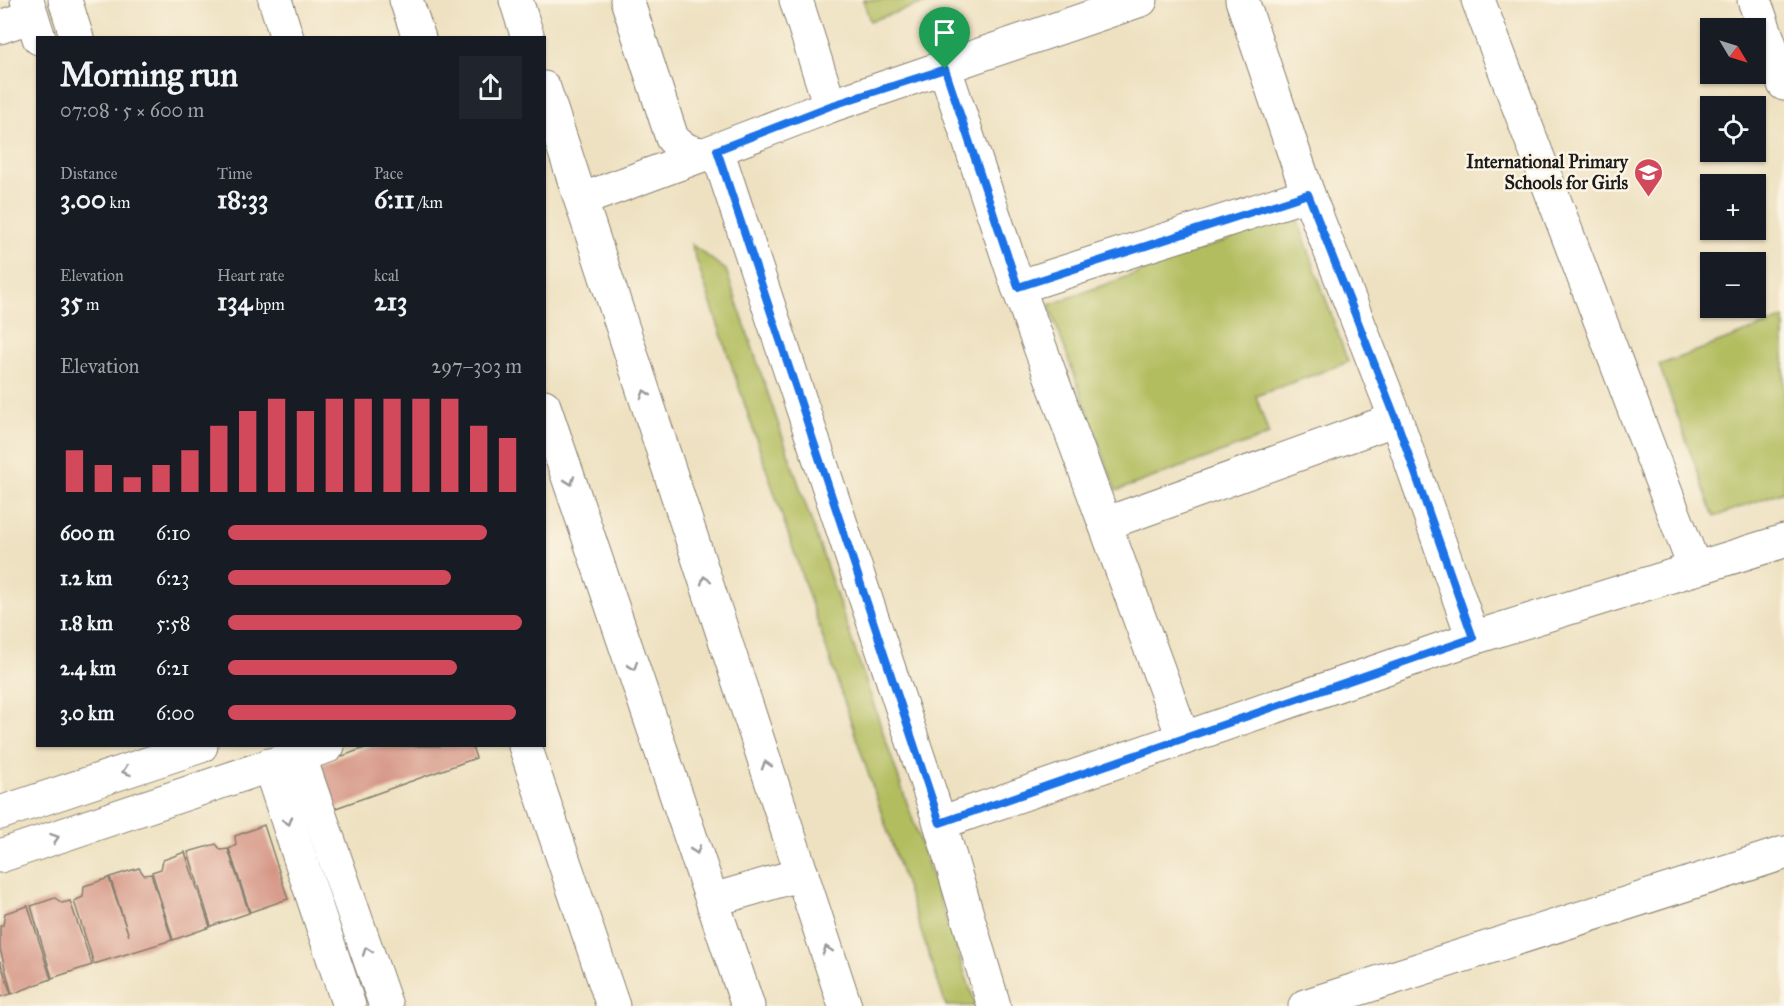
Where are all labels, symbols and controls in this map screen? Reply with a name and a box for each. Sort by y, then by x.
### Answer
pin [919,7,970,69]
icon: arrive [928,16,961,49]
north arrow [1700,18,1766,84]
map controls [1700,18,1766,318]
text: Morning run [60,55,238,95]
button: share [459,56,522,119]
button: locate [1700,96,1766,162]
text: 07:08 · 5 × 600 m [60,98,204,122]
place label: International Primary Schools for Girls [1466,151,1630,194]
school or university icon: International Primary Schools for Girls [1633,156,1665,198]
text: Distance [60,164,117,183]
text: Time [217,164,252,183]
text: Pace [374,164,403,183]
button: + [1700,174,1766,240]
text: 3.00 [60,183,106,215]
text: 18:33 [217,183,268,215]
text: 6:11 [374,183,414,215]
text: km [106,193,130,212]
text: /km [414,193,443,212]
button: − [1700,252,1766,318]
text: Elevation [60,266,124,285]
text: Heart rate [217,266,284,285]
text: kcal [374,266,399,285]
text: 35 [60,285,82,317]
text: 134 [217,285,252,317]
text: 213 [374,285,408,317]
text: m [82,295,99,314]
text: bpm [252,295,285,314]
text: Elevation [60,354,139,378]
text: 297–303 m [432,354,522,378]
one-way arrow [639,389,652,400]
one-way arrow [563,475,576,486]
text: 600 m [60,521,115,545]
text: 6:10 [156,521,191,545]
text: 1.2 km [60,566,112,590]
text: 6:23 [156,566,189,590]
one-way arrow [700,575,713,586]
text: 1.8 km [60,611,113,635]
text: 5:58 [156,611,190,635]
text: 2.4 km [60,656,116,680]
text: 6:21 [156,656,189,680]
one-way arrow [626,660,639,671]
text: 3.0 km [60,701,114,725]
text: 6:00 [156,701,195,725]
one-way arrow [761,760,773,771]
one-way arrow [121,763,132,776]
one-way arrow [281,815,293,826]
one-way arrow [49,832,60,845]
one-way arrow [689,844,702,855]
one-way arrow [821,945,834,956]
one-way arrow [361,946,374,957]

